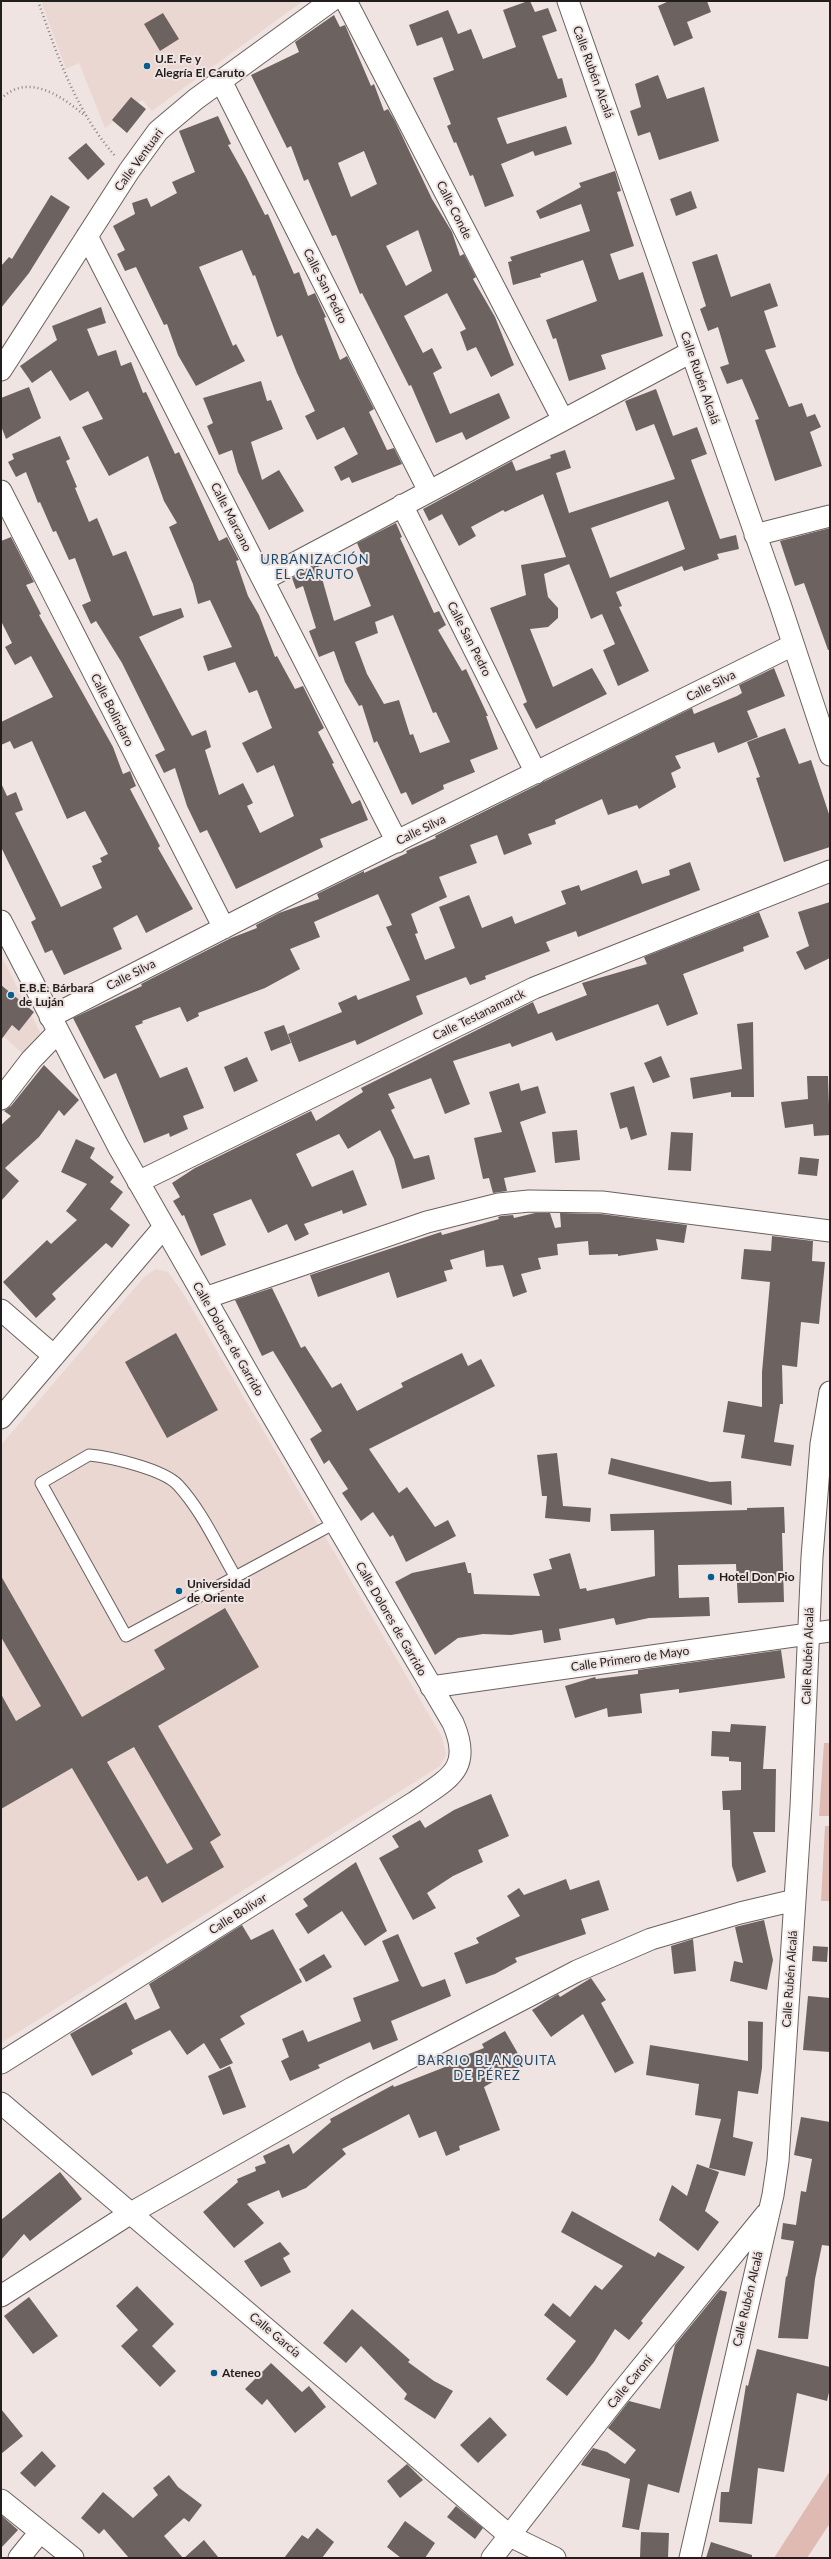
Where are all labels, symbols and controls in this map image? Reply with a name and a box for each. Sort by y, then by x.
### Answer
street label: Calle Rubén Alcalá [570,24,616,120]
place label: U.E. Fe y Alegría El Caruto [155,52,245,80]
marker: U.E. Fe y Alegría El Caruto [142,61,152,71]
street label: Calle Ventuari [112,126,166,194]
street label: Calle Conde [433,178,475,242]
street label: Calle San Pedro [300,246,350,326]
street label: Calle Rubén Alcalá [677,330,723,426]
street label: Calle Marcano [207,480,255,554]
district label: URBANIZACIÓN EL CARUTO [260,552,370,583]
street label: Calle San Pedro [444,599,494,679]
street label: Calle Silva [684,667,738,705]
street label: Calle Bolindaro [88,671,136,749]
street label: Calle Silva [394,812,448,848]
street label: Calle Silva [104,956,158,994]
place label: E.B.E. Bárbara de Luján [19,981,94,1009]
street label: Calle Testanamarck [430,986,528,1044]
marker: E.B.E. Bárbara de Luján [6,990,16,1000]
street label: Calle Dolores de Garrido [189,1279,267,1399]
street label: Calle Dolores de Garrido [352,1559,430,1679]
place label: Hotel Don Pio [719,1570,795,1584]
marker: Hotel Don Pio [706,1572,716,1582]
place label: Universidad de Oriente [187,1577,251,1605]
marker: Universidad de Oriente [174,1586,184,1596]
street label: Calle Rubén Alcalá [799,1607,817,1705]
street label: Calle Primero de Mayo [570,1644,690,1674]
street label: Calle Bolívar [206,1891,270,1937]
street label: Calle Rubén Alcalá [779,1930,801,2028]
district label: BARRIO BLANQUITA DE PÉREZ [417,2053,557,2084]
street label: Calle Rubén Alcalá [730,2250,766,2348]
street label: Calle García [246,2309,304,2361]
street label: Calle Caroní [604,2353,656,2411]
place label: Ateneo [222,2366,261,2380]
marker: Ateneo [209,2368,219,2378]

